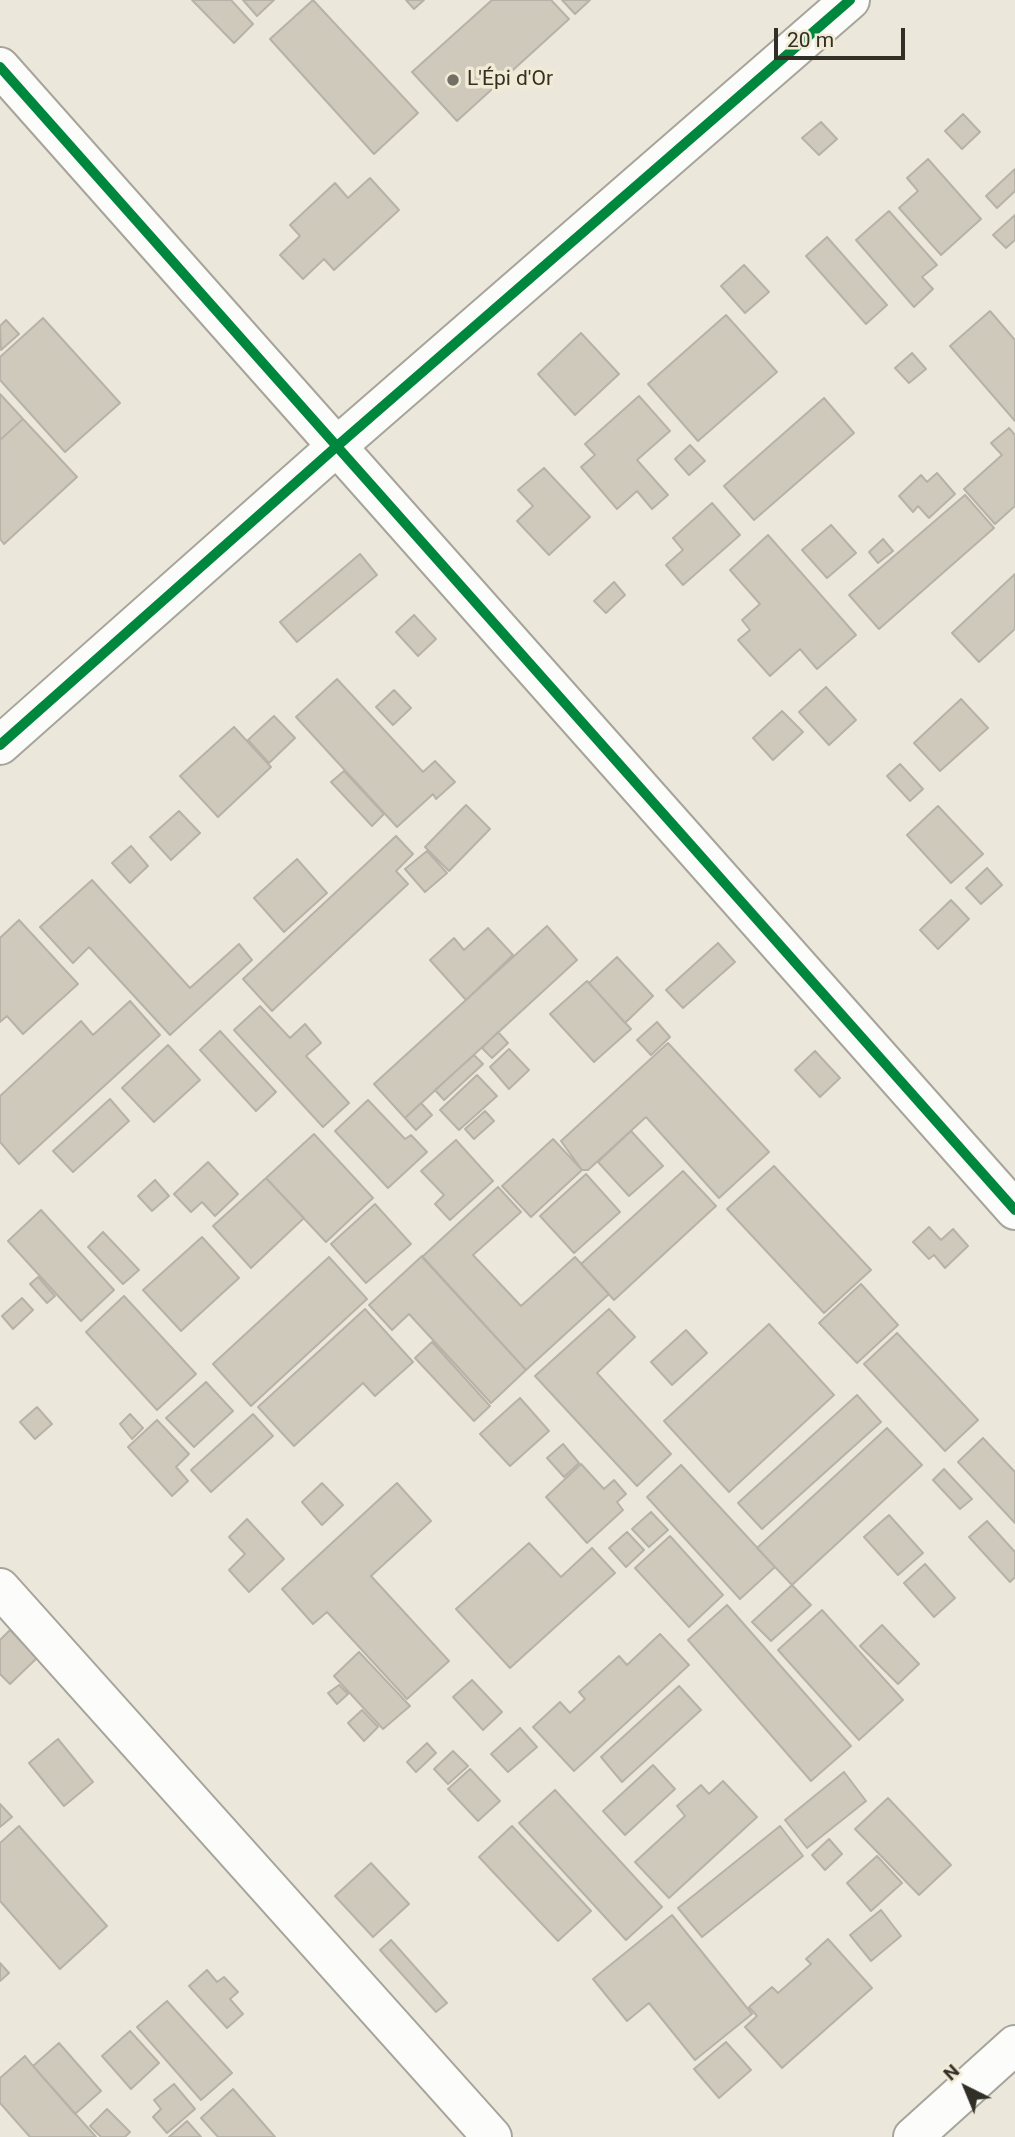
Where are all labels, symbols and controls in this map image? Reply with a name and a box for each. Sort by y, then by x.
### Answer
scale bar [777,14,908,58]
text: 20 m [787,28,834,52]
place label: L'Épi d'Or [467,67,553,93]
marker: L'Épi d'Or [445,72,461,88]
north arrow [931,2053,1001,2123]
text: N [939,2059,964,2085]

